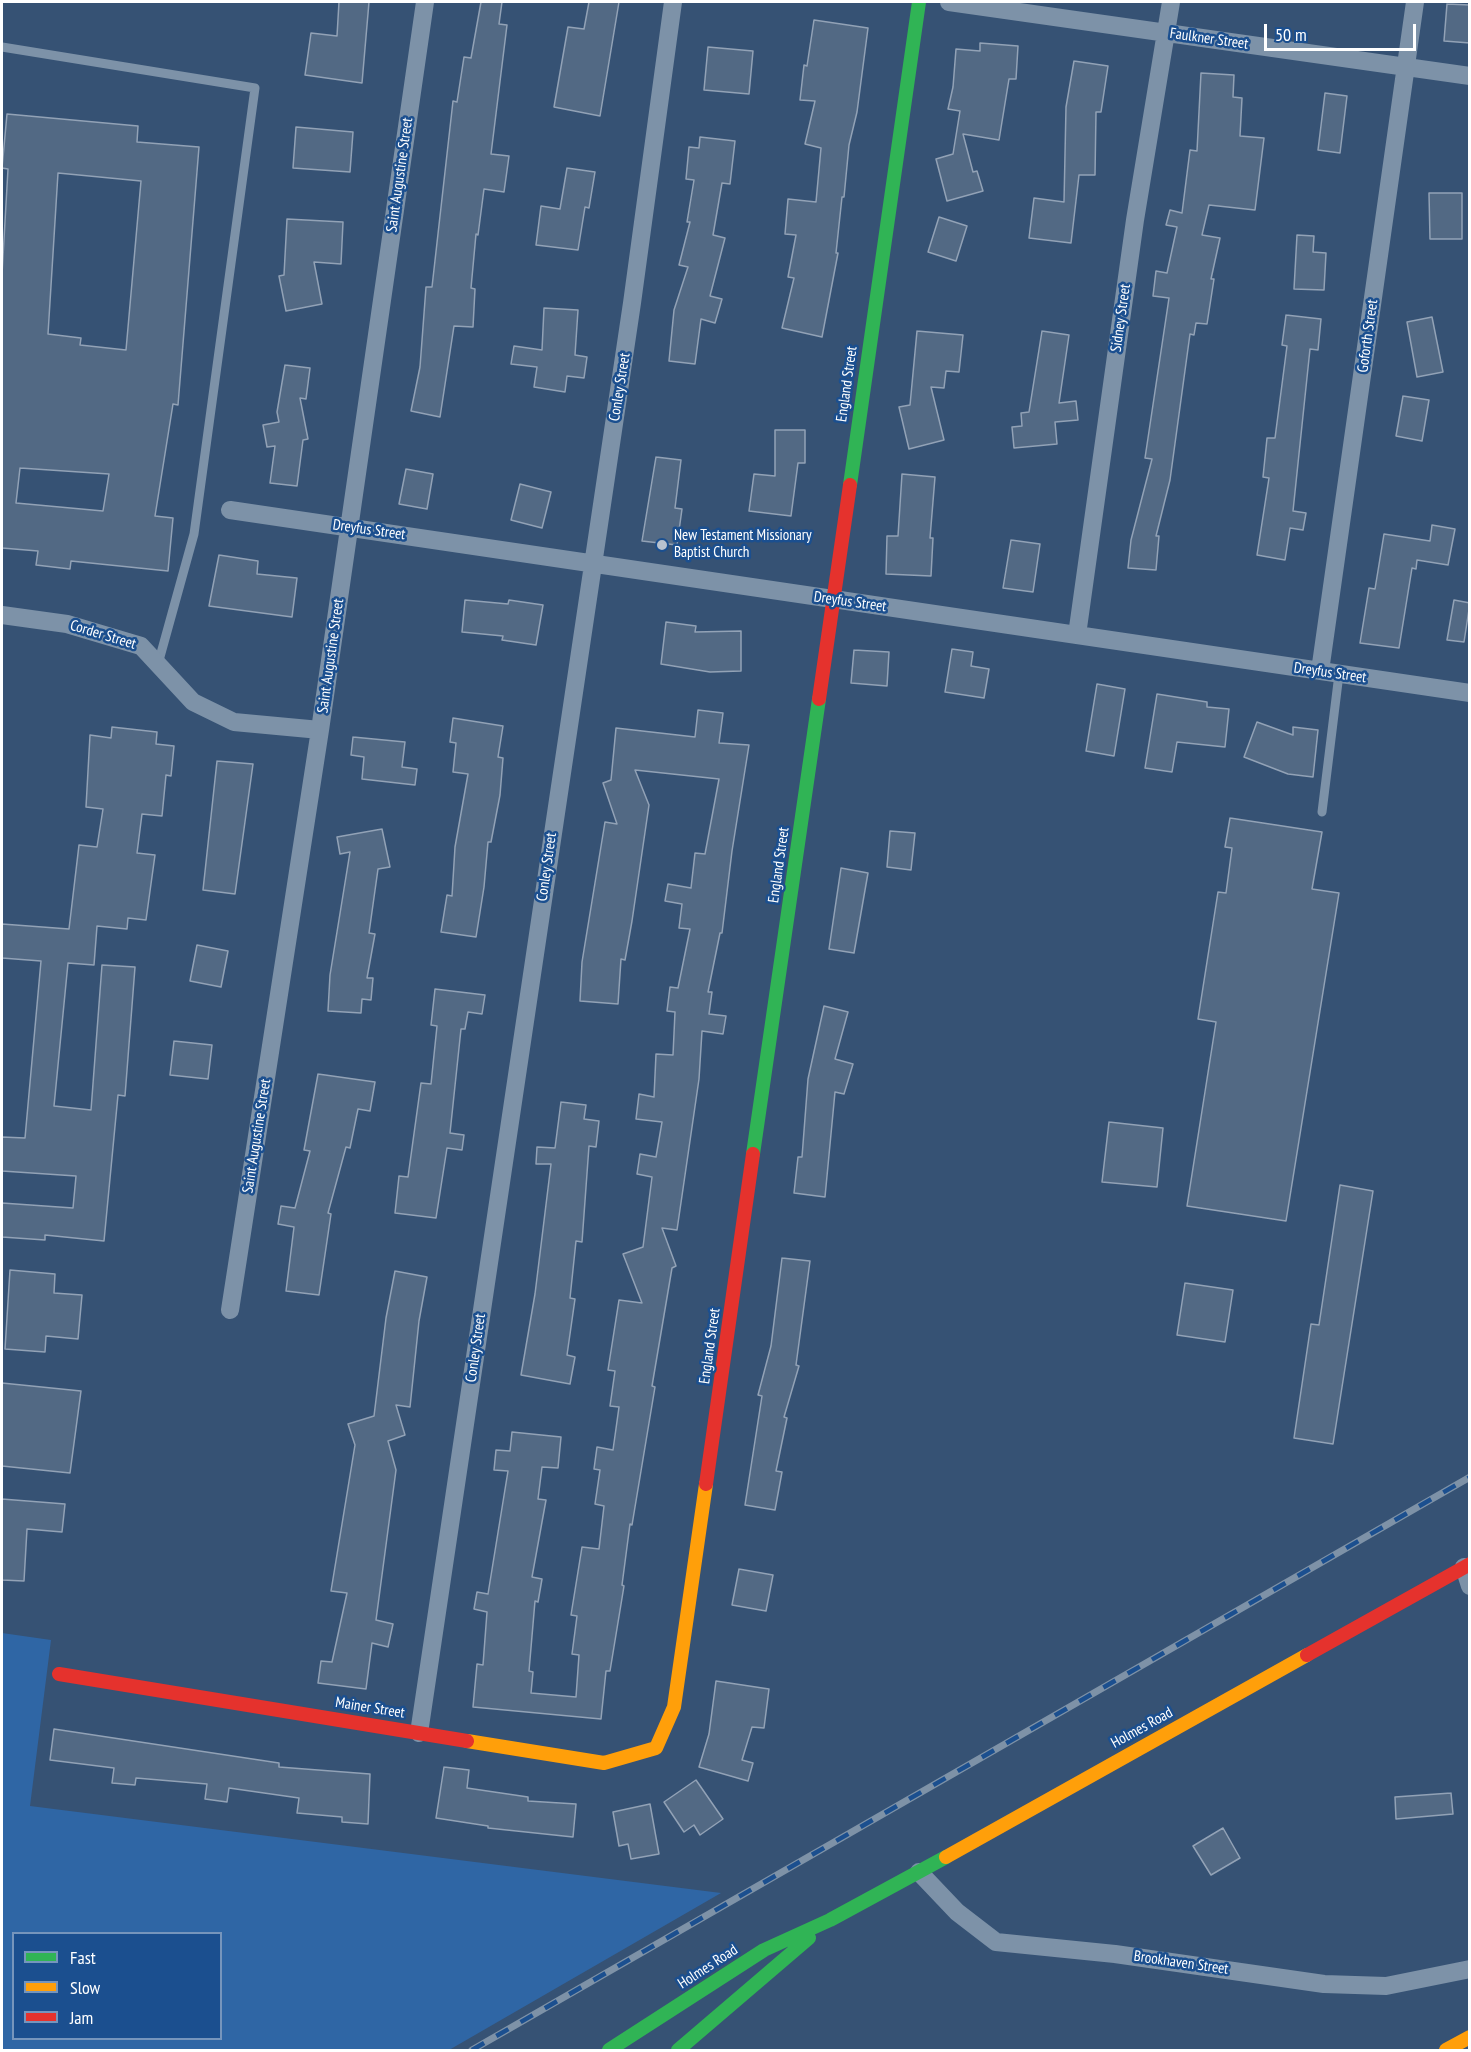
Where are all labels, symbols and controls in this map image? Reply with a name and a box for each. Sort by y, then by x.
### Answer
scale bar [1267,12,1418,50]
text: 50 m [1275,23,1307,46]
street label: Faulkner Street [1169,25,1249,53]
street label: Saint Augustine Street [383,117,417,233]
street label: Sidney Street [1107,283,1135,353]
street label: Goforth Street [1354,298,1382,374]
street label: England Street [833,345,861,423]
street label: Conley Street [606,352,634,422]
street label: Dreyfus Street [331,516,407,544]
place label: New Testament Missionary Baptist Church [674,527,812,562]
marker: New Testament Missionary Baptist Church [655,538,669,552]
street label: Dreyfus Street [812,588,888,616]
street label: Saint Augustine Street [314,598,348,714]
street label: Corder Street [68,616,138,654]
street label: Dreyfus Street [1292,659,1368,687]
street label: England Street [765,826,793,904]
street label: Conley Street [533,832,561,902]
street label: Saint Augustine Street [239,1077,275,1195]
street label: England Street [696,1307,724,1385]
street label: Conley Street [462,1313,490,1383]
street label: Mainer Street [334,1694,406,1722]
street label: Holmes Road [1108,1704,1176,1752]
legend [12,1932,222,2040]
street label: Holmes Road [675,1941,741,1993]
text: Fast [70,1946,96,1969]
street label: Brookhaven Street [1133,1947,1229,1979]
text: Slow [70,1976,100,1999]
text: Jam [70,2006,93,2029]

